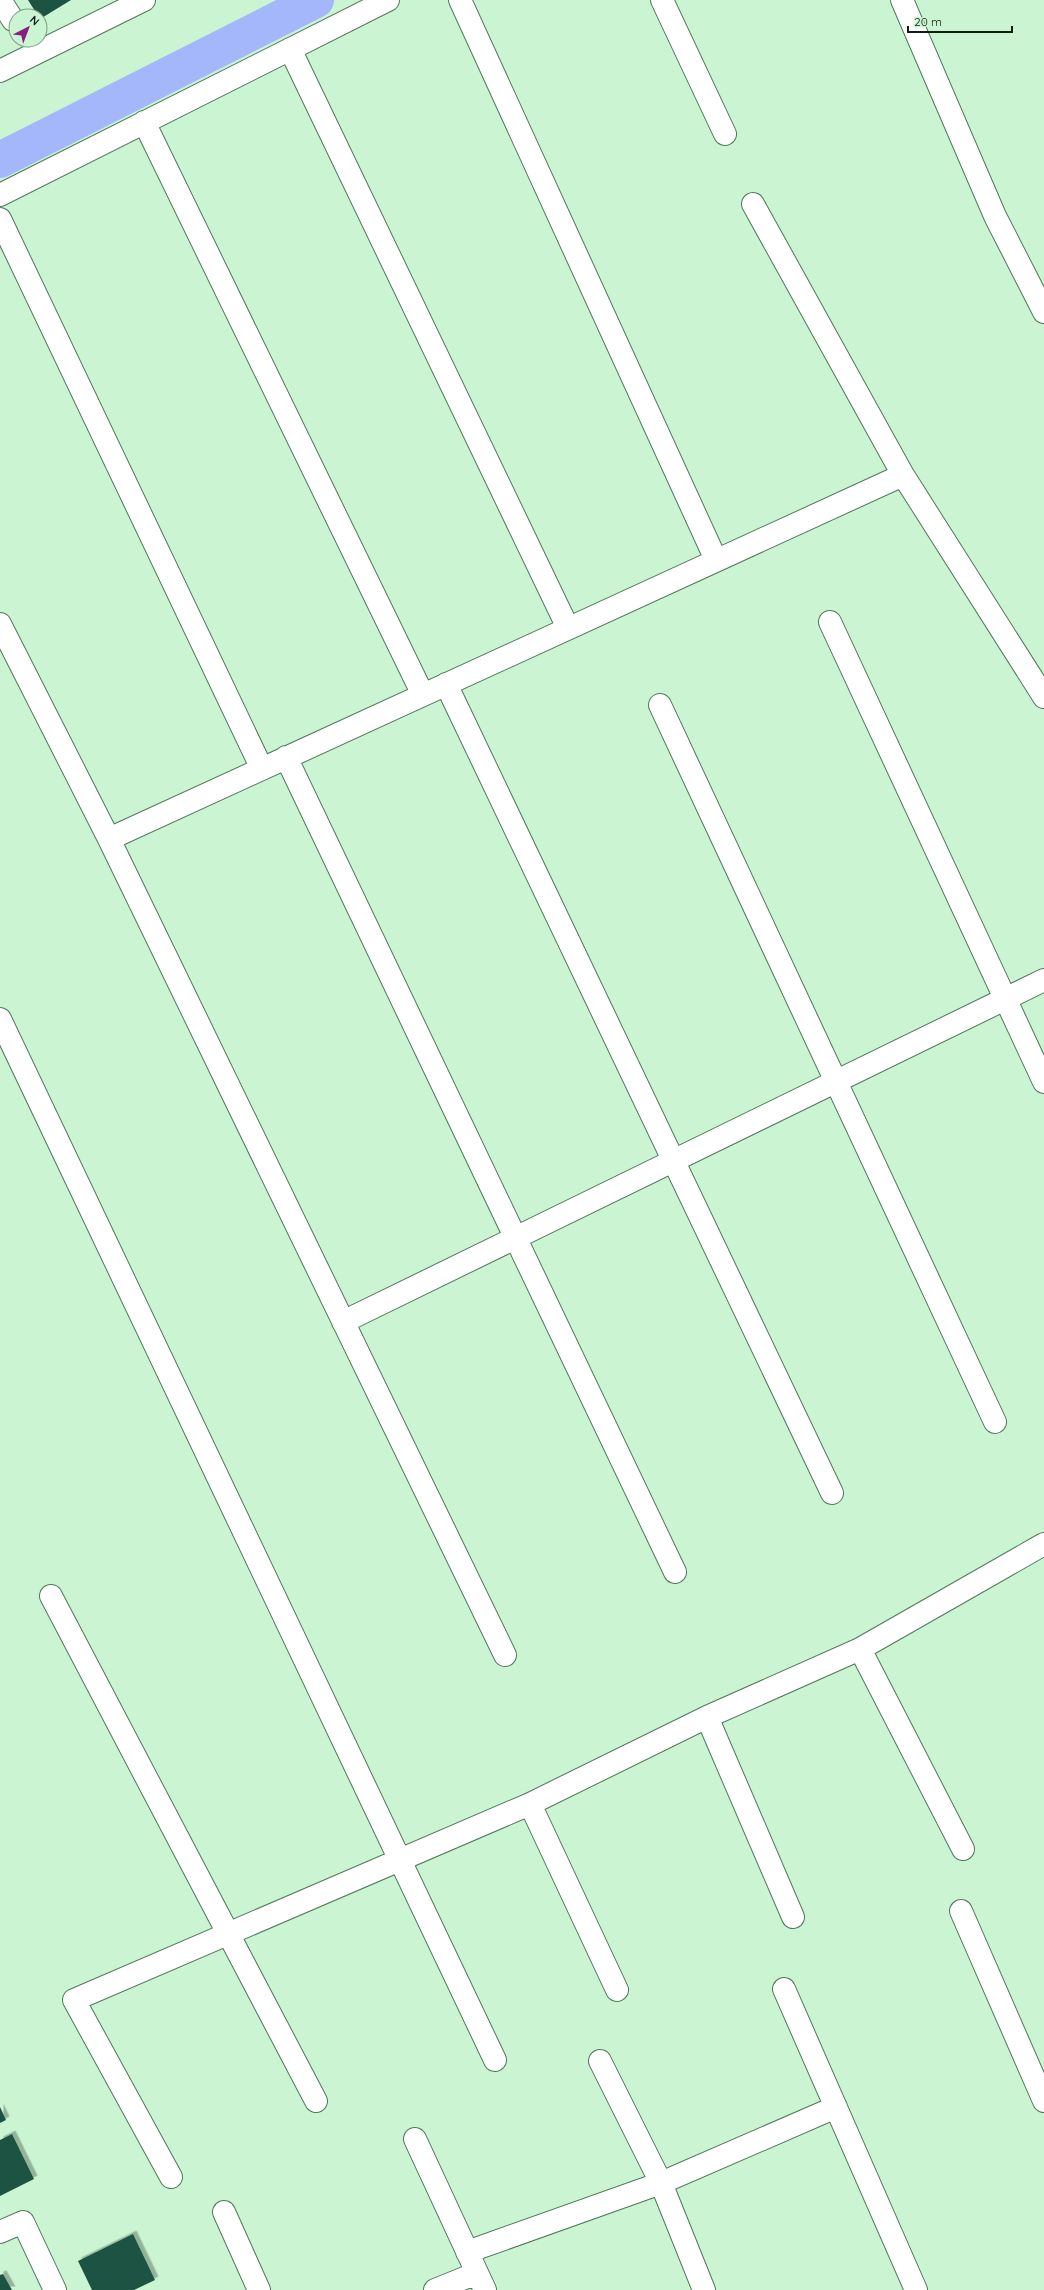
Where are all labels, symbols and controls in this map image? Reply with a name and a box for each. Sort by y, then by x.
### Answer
north arrow [8,8,48,48]
scale bar [908,8,1012,34]
text: N [27,13,42,28]
text: 20 m [914,14,942,29]

